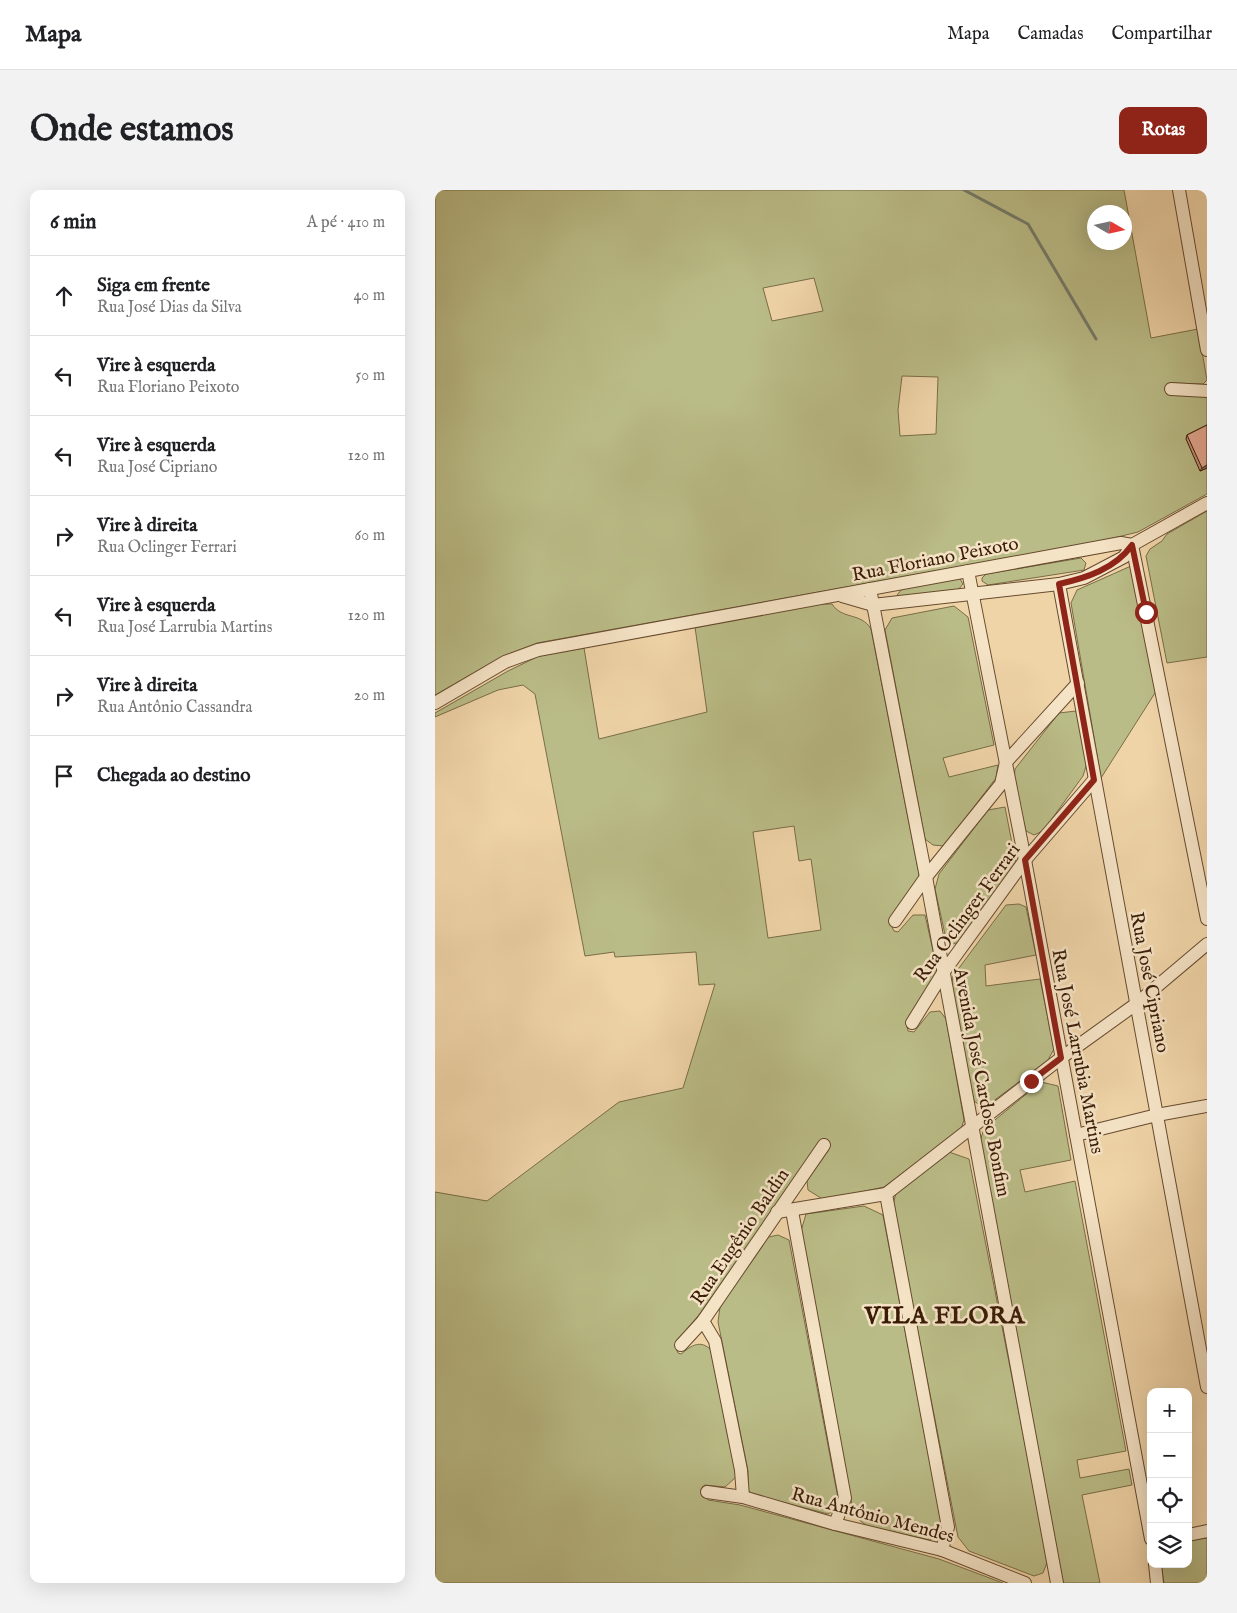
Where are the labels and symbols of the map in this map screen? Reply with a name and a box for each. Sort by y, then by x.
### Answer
north arrow [1087,205,1132,250]
street label: Rua Floriano Peixoto [850,532,1021,588]
route start [1135,601,1158,624]
street label: Rua Oclinger Ferrari [909,839,1026,987]
street label: Rua José Cipriano [1124,910,1174,1055]
street label: Rua José Larrubia Martins [1045,947,1109,1156]
street label: Avenida José Cardoso Bonfim [947,965,1015,1199]
route end [1020,1070,1043,1093]
street label: Rua Eugênio Baldin [686,1164,795,1310]
district label: VILA FLORA [864,1301,1026,1332]
street label: Rua Antônio Mendes [788,1483,957,1549]

